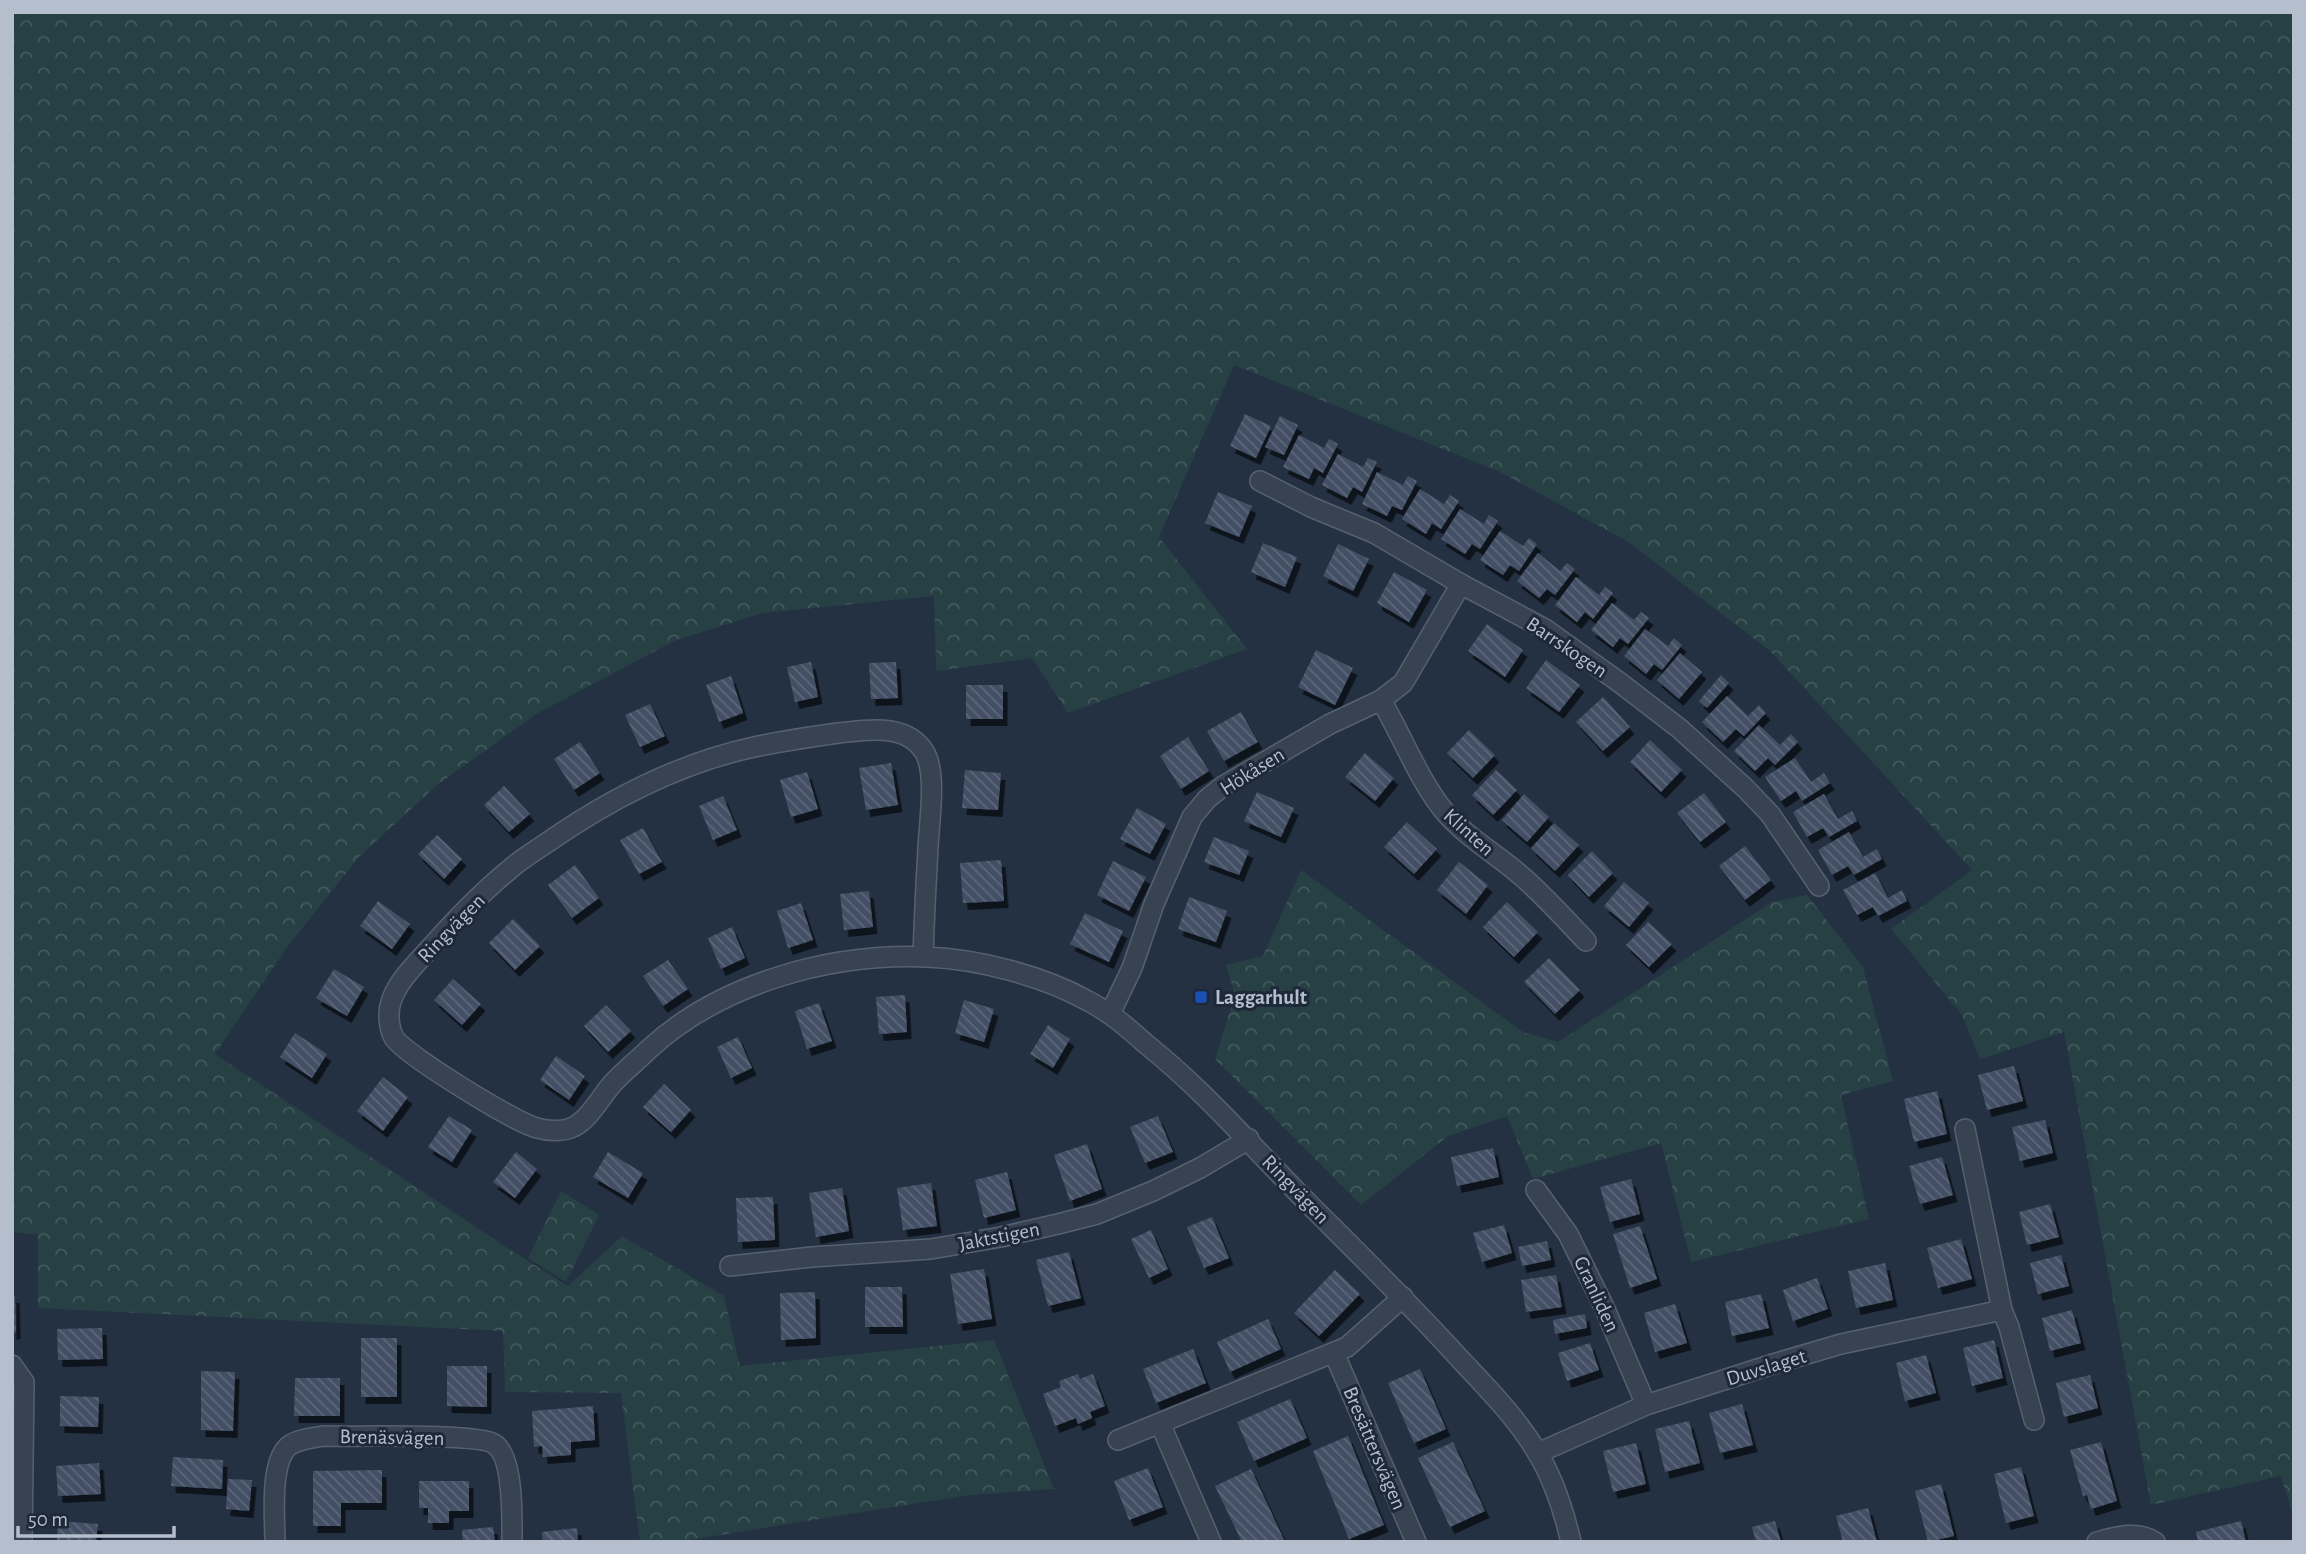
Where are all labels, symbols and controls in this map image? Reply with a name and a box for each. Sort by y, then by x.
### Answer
street label: Barrskogen [1523,613,1611,682]
street label: Hökåsen [1216,744,1288,799]
street label: Klinten [1440,805,1498,860]
street label: Ringvägen [414,890,489,967]
place label: Laggarhult [1215,987,1307,1008]
marker: Laggarhult [1193,989,1209,1005]
street label: Ringvägen [1258,1151,1333,1228]
street label: Jaktstigen [957,1218,1042,1255]
street label: Granliden [1570,1253,1623,1335]
street label: Duvslaget [1724,1345,1809,1390]
street label: Bresättersvägen [1339,1384,1410,1513]
street label: Brenäsvägen [339,1426,445,1449]
scale bar [18,1494,173,1538]
text: 50 m [28,1509,68,1530]

